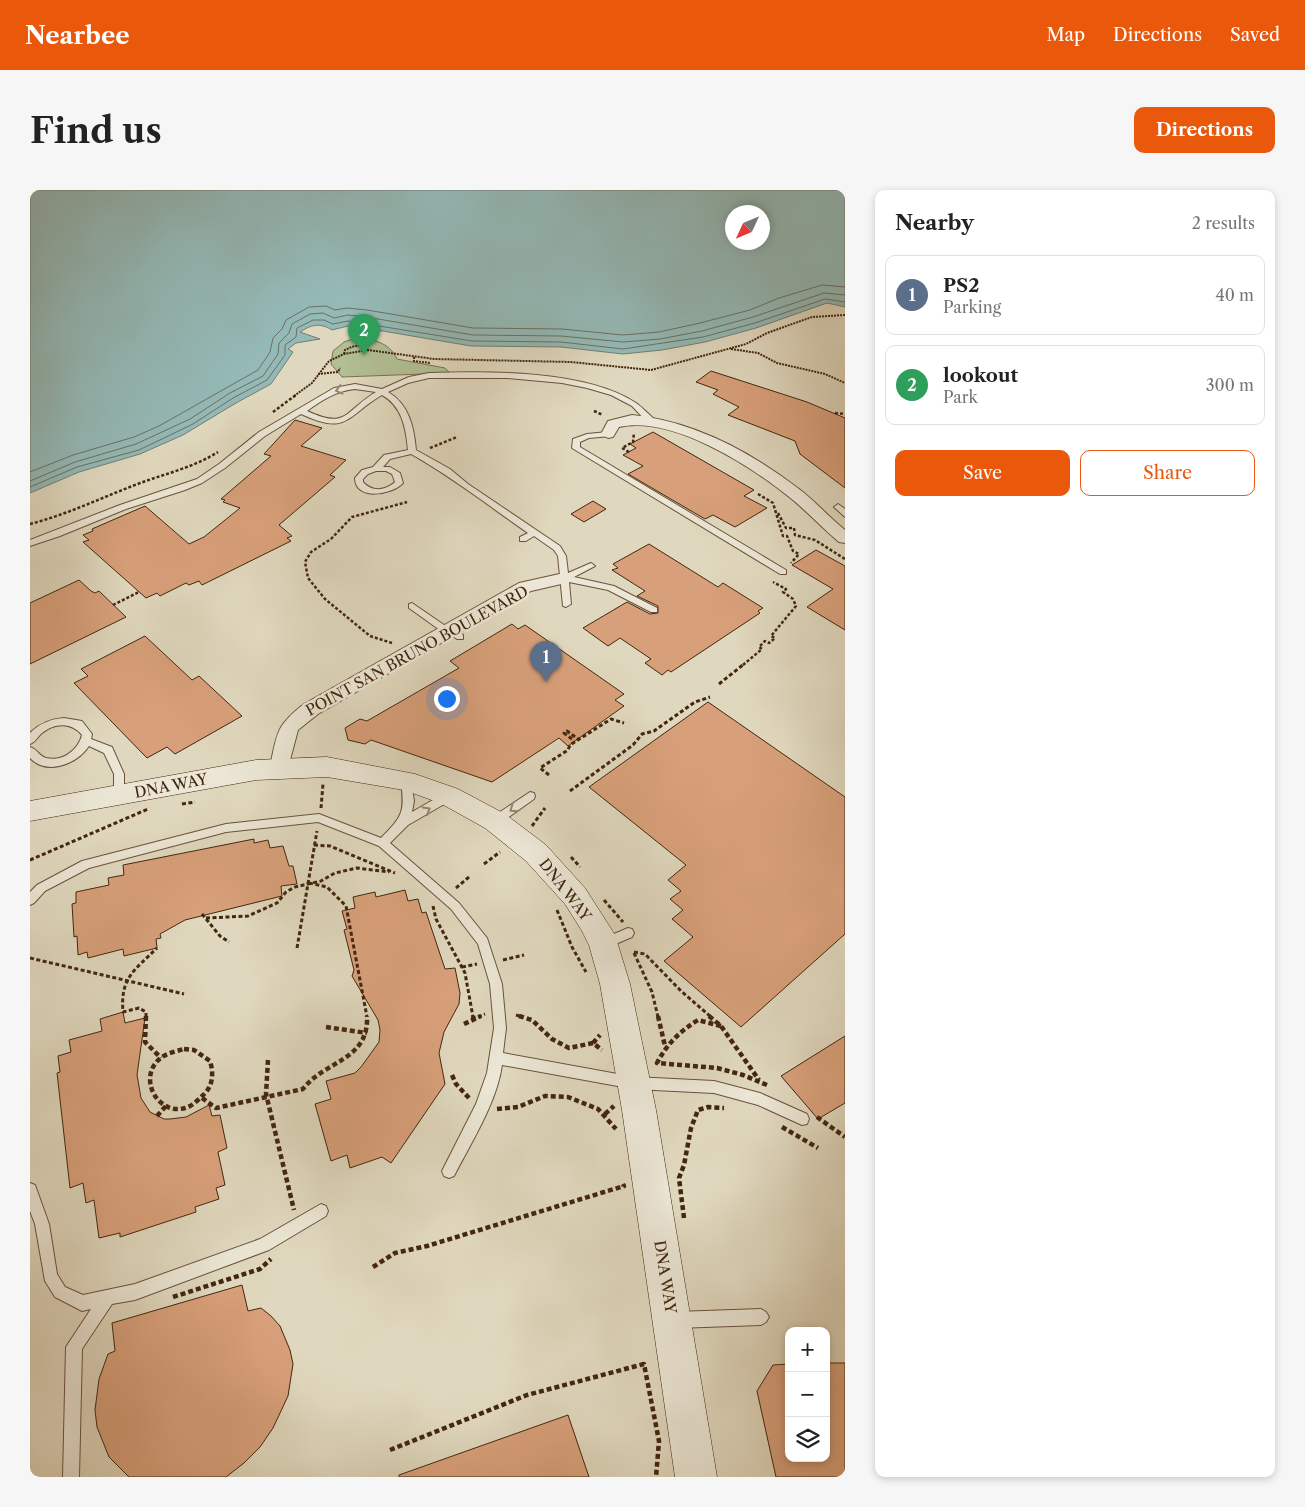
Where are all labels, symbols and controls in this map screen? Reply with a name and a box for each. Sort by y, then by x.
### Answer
text: Nearbee [25,21,130,50]
text: Map [1046,24,1085,46]
text: Directions [1113,24,1202,46]
text: Saved [1230,24,1280,46]
button: Directions [1134,107,1275,153]
text: Find us [30,109,162,152]
north arrow [725,205,770,250]
text: Nearby [895,210,974,235]
text: 2 results [1192,213,1255,233]
text: PS2 [943,274,979,297]
text: 1 [908,285,916,305]
text: 40 m [1215,285,1254,305]
text: Parking [943,297,1001,317]
pin: 2 [348,314,380,355]
text: lookout [943,364,1018,387]
text: 2 [907,375,917,395]
text: 300 m [1206,375,1254,395]
one-way arrow [336,384,344,394]
text: Park [943,387,978,407]
button: Save [895,450,1070,496]
button: Share [1080,450,1255,496]
street label: POINT SAN BRUNO BOULEVARD [302,581,531,720]
pin: 1 [530,641,562,682]
your location [434,686,460,712]
street label: DNA WAY [133,769,209,802]
one-way arrow [509,803,519,812]
one-way arrow [422,806,431,816]
street label: DNA WAY [535,855,596,925]
street label: DNA WAY [650,1239,681,1315]
map controls [785,1327,830,1462]
button: + [785,1327,830,1372]
button: − [785,1372,830,1417]
button: layers [785,1417,830,1462]

